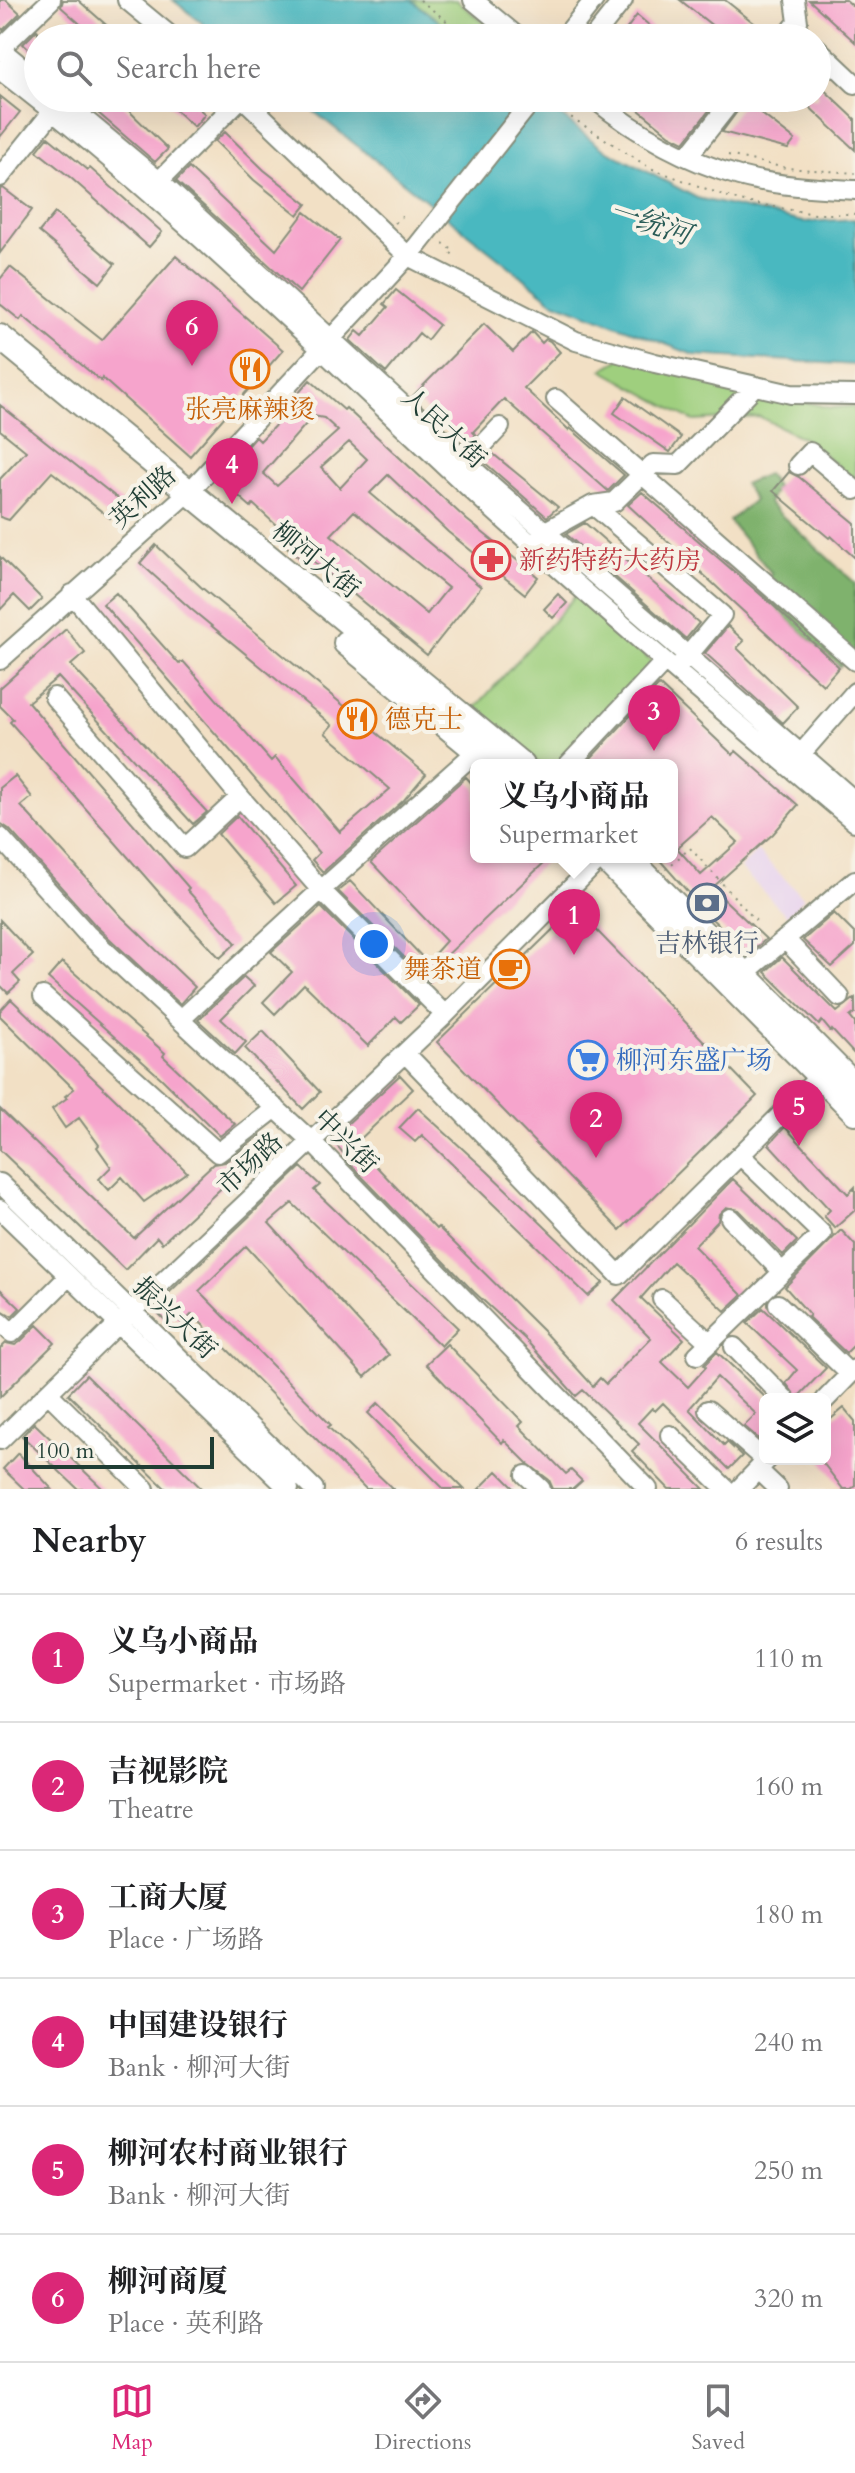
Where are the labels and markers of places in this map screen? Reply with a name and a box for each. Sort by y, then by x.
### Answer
pin: 6 [166,300,218,366]
restaurant icon: 张亮麻辣烫 [229,348,271,390]
place label: 张亮麻辣烫 [185,392,315,427]
pin: 4 [206,438,258,504]
pharmacy icon: 新药特药大药房 [470,539,512,581]
place label: 新药特药大药房 [519,543,701,578]
pin: 3 [628,685,680,751]
restaurant icon: 德克士 [336,698,378,740]
place label: 德克士 [385,702,463,737]
bank icon: 吉林银行 [686,882,728,924]
pin: 1 [548,889,600,955]
place label: 吉林银行 [655,926,759,961]
cafe icon: 舞茶道 [489,948,531,990]
place label: 舞茶道 [404,952,482,987]
supermarket icon: 柳河东盛广场 [567,1039,609,1081]
place label: 柳河东盛广场 [616,1043,772,1078]
pin: 5 [773,1080,825,1146]
pin: 2 [570,1092,622,1158]

